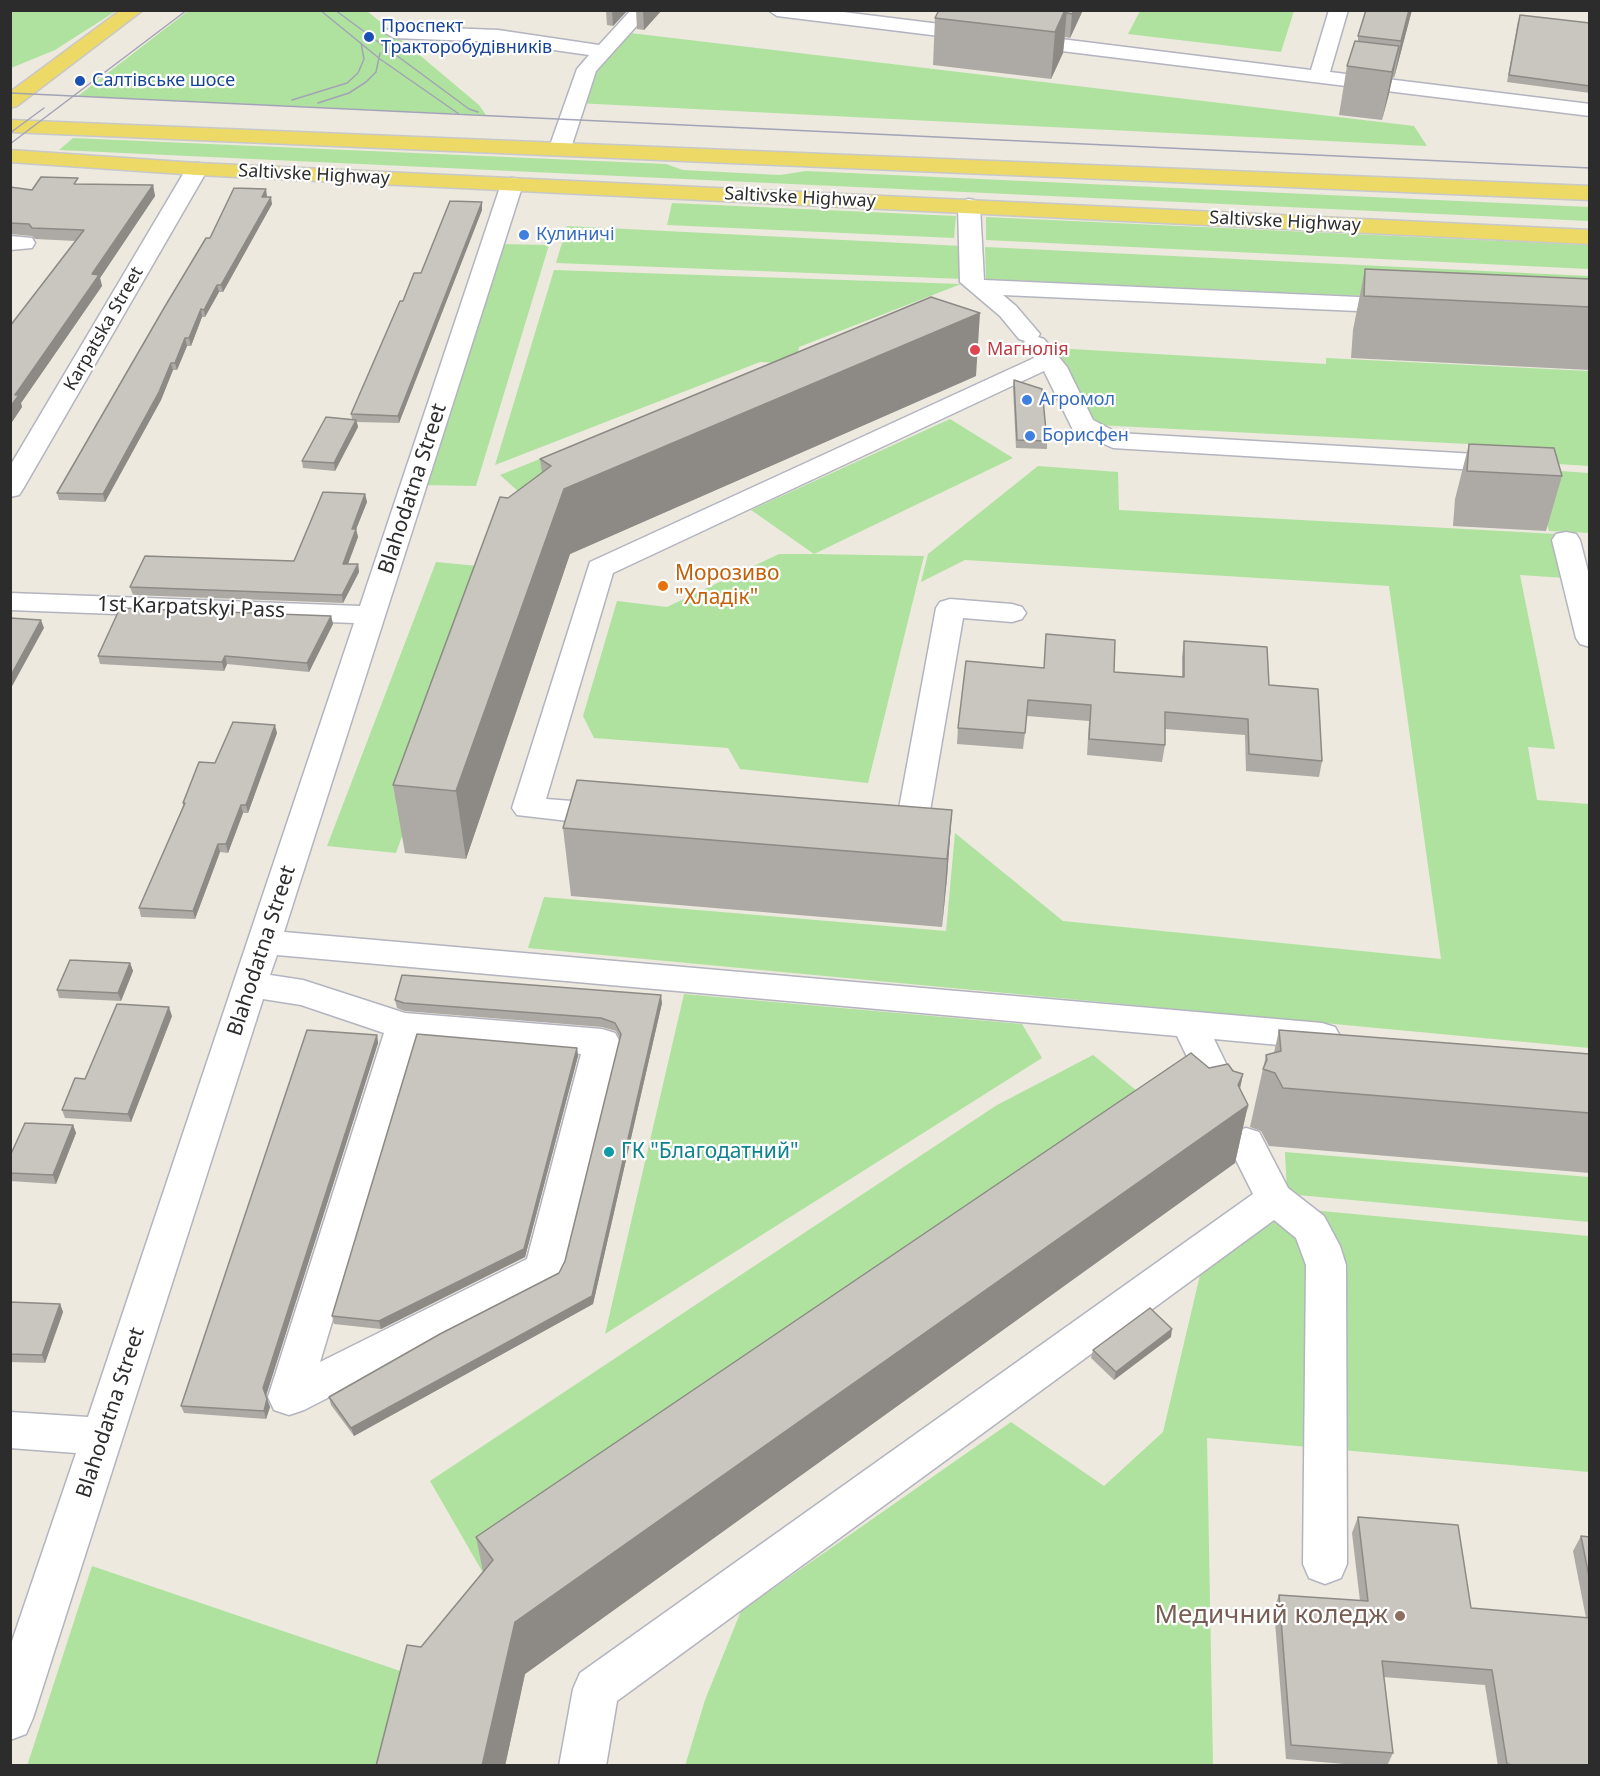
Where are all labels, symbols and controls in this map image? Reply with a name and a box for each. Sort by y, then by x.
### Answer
place label: Проспект Тракторобудівників [381,16,552,58]
marker: Проспект Тракторобудівників [362,30,376,44]
place label: Салтівське шосе [92,70,235,92]
marker: Салтівське шосе [73,74,87,88]
street label: Saltivske Highway [238,160,390,190]
street label: Saltivske Highway [724,183,876,213]
street label: Saltivske Highway [1209,207,1361,237]
place label: Кулиничі [536,224,615,246]
marker: Кулиничі [517,228,531,242]
street label: Karpatska Street [60,263,148,395]
place label: Магнолія [987,339,1069,361]
marker: Магнолія [968,343,982,357]
place label: Агромол [1039,389,1115,411]
marker: Агромол [1020,393,1034,407]
street label: Blahodatna Street [374,401,452,577]
place label: Борисфен [1042,425,1129,447]
marker: Борисфен [1023,429,1037,443]
place label: Морозиво "Хладік" [675,561,779,611]
marker: Морозиво "Хладік" [656,579,670,593]
street label: 1st Karpatskyi Pass [96,592,286,624]
street label: Blahodatna Street [223,863,301,1039]
place label: ГК "Благодатний" [621,1139,799,1165]
marker: ГК "Благодатний" [602,1145,616,1159]
street label: Blahodatna Street [72,1325,150,1501]
place label: Медичний коледж [1155,1600,1388,1632]
marker: Медичний коледж [1393,1609,1407,1623]

